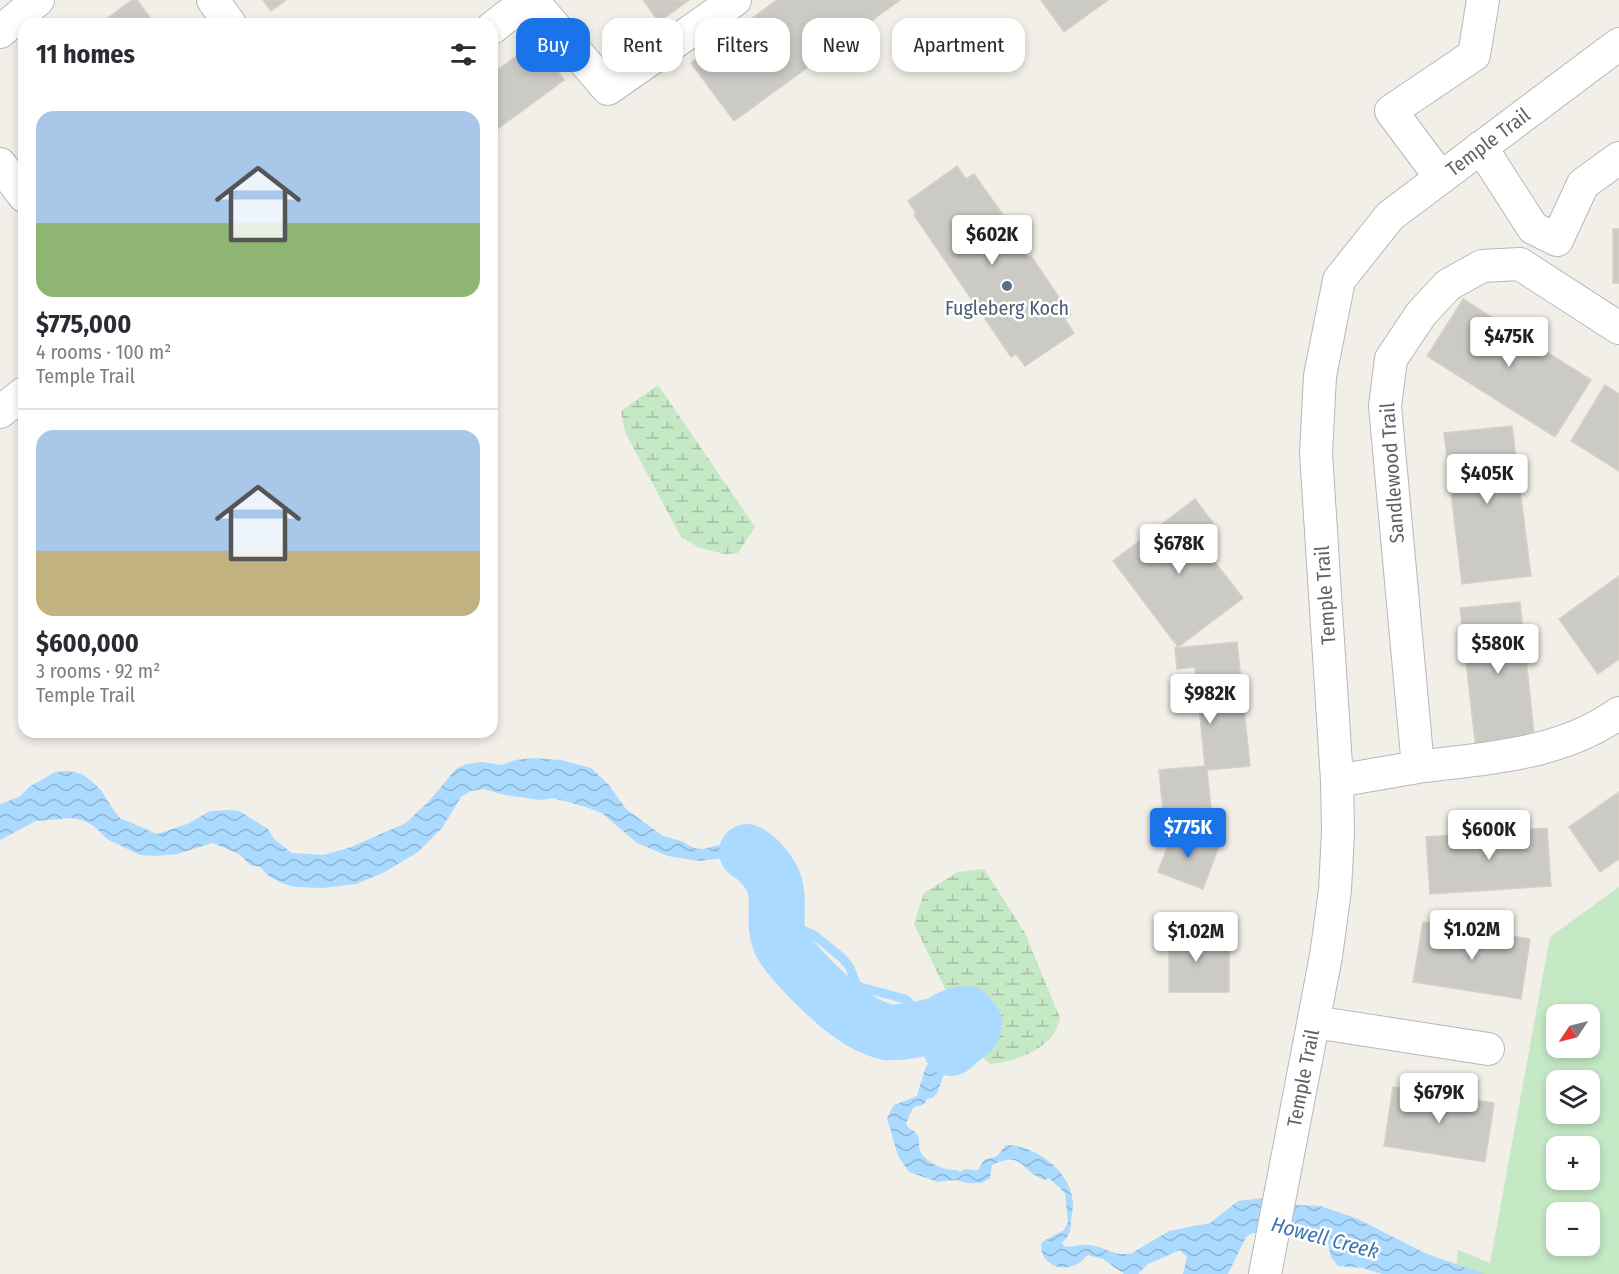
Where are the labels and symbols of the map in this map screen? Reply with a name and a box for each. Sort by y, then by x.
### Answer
street label: Temple Trail [1441,103,1535,181]
pin: $602K [950,215,1034,266]
marker: Fugleberg Koch [1000,279,1014,293]
place label: Fugleberg Koch [945,296,1069,320]
pin: $475K [1467,317,1551,368]
street label: Sandlewood Trail [1375,402,1409,544]
pin: $405K [1445,454,1529,505]
pin: $678K [1137,524,1221,575]
street label: Temple Trail [1310,545,1340,645]
pin: $580K [1456,624,1540,675]
pin: $982K [1168,674,1252,725]
pin: $775K [1146,808,1230,859]
pin: $600K [1447,810,1531,861]
pin: $1.02M [1423,910,1521,961]
pin: $1.02M [1147,912,1245,963]
north arrow [1546,1004,1600,1058]
street label: Temple Trail [1282,1027,1324,1129]
pin: $679K [1397,1073,1481,1124]
water label: Howell Creek [1268,1211,1382,1265]

